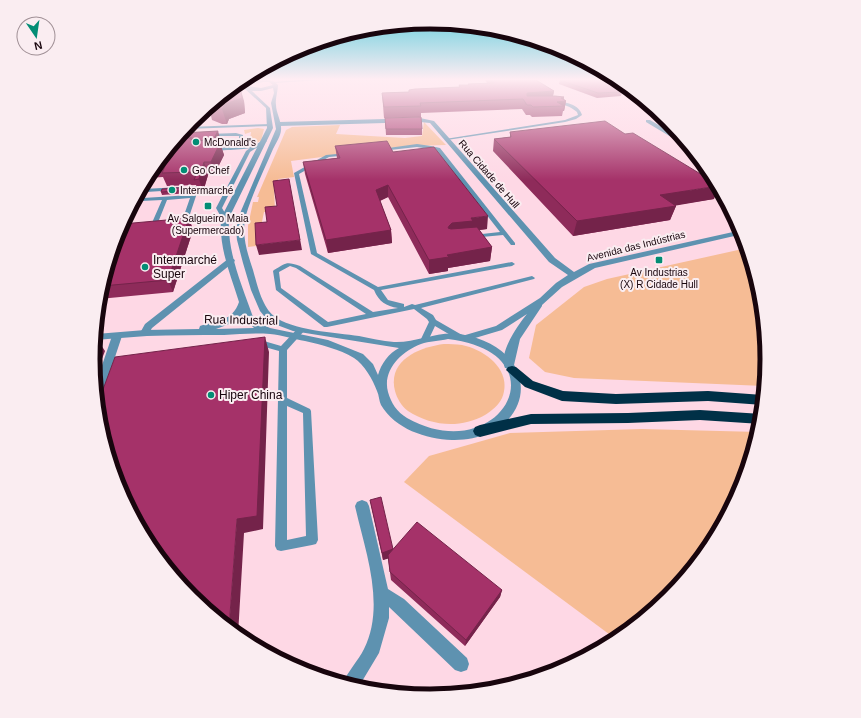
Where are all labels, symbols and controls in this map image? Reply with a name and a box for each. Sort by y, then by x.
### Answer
north arrow [16,16,56,56]
text: N [33,39,43,52]
marker: McDonald's [191,137,201,147]
place label: McDonald's [204,137,256,148]
street label: Rua Cidade de Hull [456,138,522,210]
marker: Go Chef [179,165,189,175]
place label: Go Chef [192,165,229,176]
marker: Intermarché [167,185,177,195]
place label: Intermarché [180,185,234,196]
marker: Av Salgueiro Maia (Supermercado) [203,201,213,211]
place label: Av Salgueiro Maia (Supermercado) [168,213,249,236]
street label: Avenida das Indústrias [586,228,686,264]
place label: Intermarché Super [153,253,217,281]
marker: Av Industrias (X) R Cidade Hull [654,255,664,265]
marker: Intermarché Super [140,262,150,272]
place label: Av Industrias (X) R Cidade Hull [620,267,698,290]
street label: Rua Industrial [204,312,278,328]
place label: Hiper China [219,388,283,402]
marker: Hiper China [206,390,216,400]

